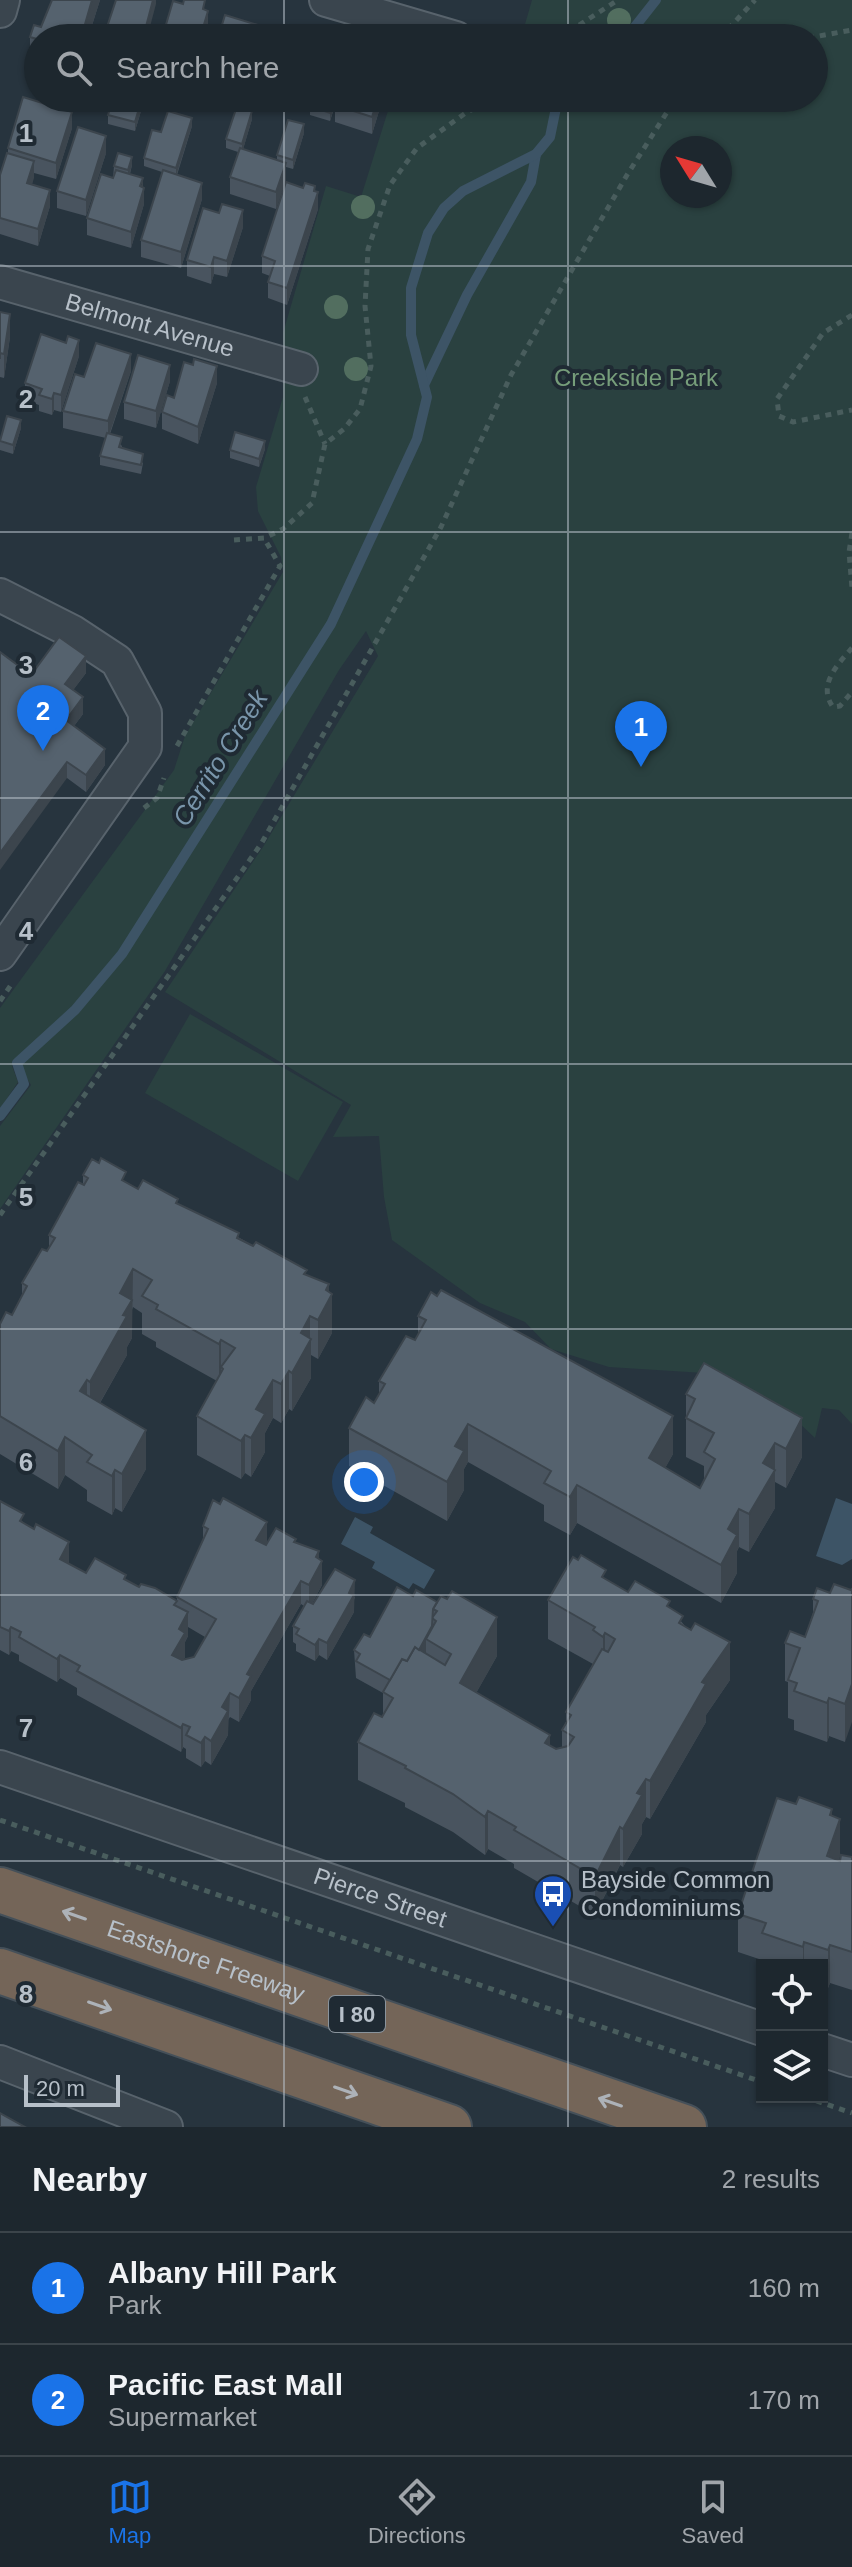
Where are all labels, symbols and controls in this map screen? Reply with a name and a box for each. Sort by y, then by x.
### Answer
search box [24,24,828,112]
icon: search [52,46,96,90]
text: Search here [116,51,279,84]
text: 1 [19,118,33,148]
north arrow [660,136,732,208]
street label: Belmont Avenue [62,288,238,362]
park label: Creekside Park [554,364,719,391]
text: 2 [19,384,33,414]
text: 3 [19,650,33,680]
water label: Cerrito Creek [166,683,275,832]
pin: 2 [17,685,69,751]
pin: 1 [615,701,667,767]
text: 4 [19,916,34,946]
text: 5 [19,1182,33,1212]
text: 6 [19,1447,33,1477]
your location [344,1462,384,1502]
text: 7 [19,1713,33,1743]
street label: Pierce Street [310,1862,451,1933]
place label: Bayside Common Condominiums [581,1866,770,1921]
bus stop icon: Bayside Common Condominiums [532,1873,574,1928]
one-way arrow [61,1907,86,1922]
street label: Eastshore Freeway [104,1914,308,2008]
map controls [756,1959,828,2103]
button: locate [756,1959,828,2031]
text: 8 [19,1979,33,2009]
road number: I 80 [329,1996,385,2032]
one-way arrow [87,2000,112,2015]
button: layers [756,2031,828,2103]
scale bar [24,2071,120,2107]
text: 20 m [36,2076,85,2101]
one-way arrow [333,2085,358,2100]
one-way arrow [598,2093,623,2108]
text: Nearby [32,2160,147,2198]
text: 2 results [722,2164,820,2194]
text: Albany Hill Park [108,2256,336,2289]
text: 1 [51,2273,65,2303]
text: 160 m [748,2273,820,2303]
text: Park [108,2290,161,2320]
text: Pacific East Mall [108,2368,343,2401]
text: 2 [51,2385,65,2415]
text: 170 m [748,2385,820,2415]
text: Supermarket [108,2402,257,2432]
tab: Map [108,2475,152,2549]
tab: Directions [368,2475,466,2549]
tab: Saved [682,2475,744,2549]

